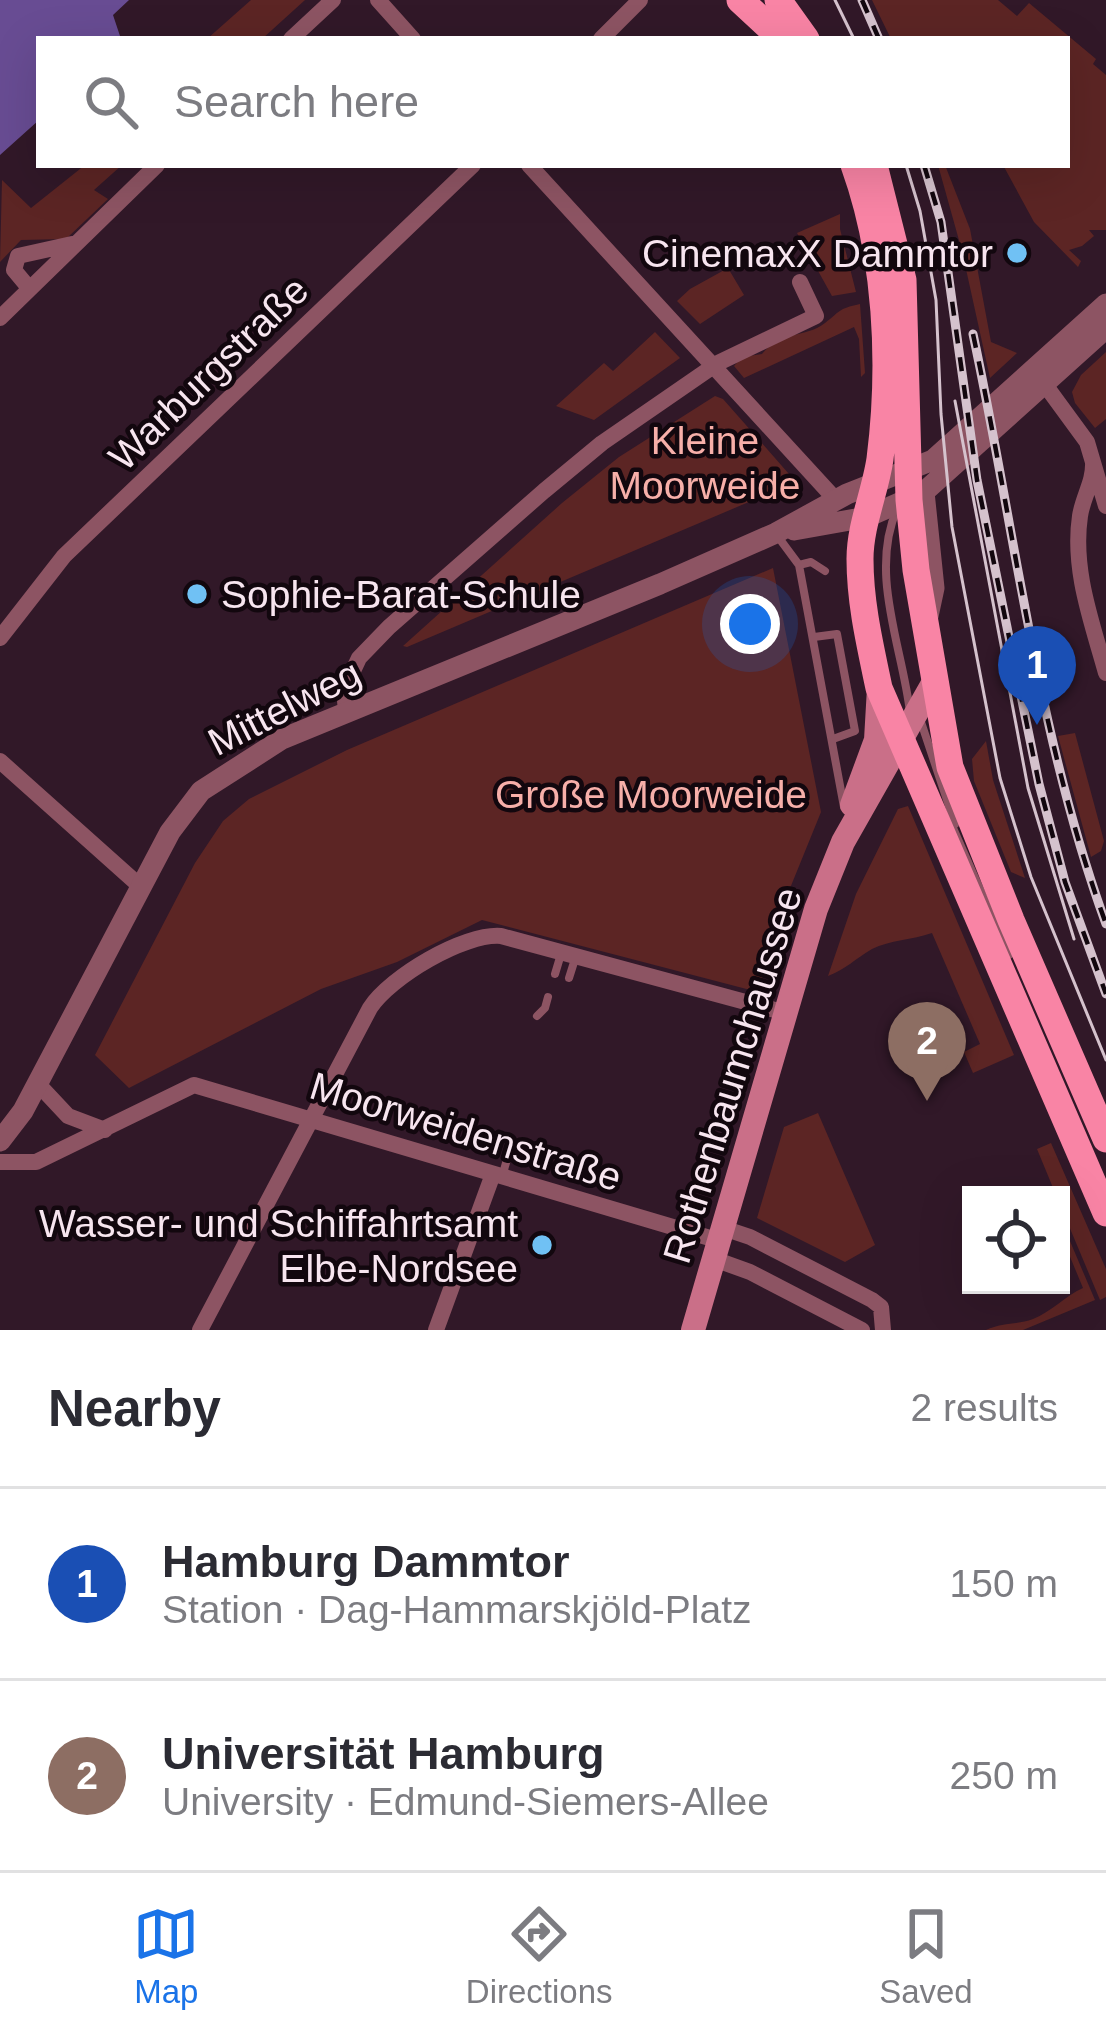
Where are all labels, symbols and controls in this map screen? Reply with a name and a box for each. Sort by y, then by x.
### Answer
search box [36,36,1070,168]
icon: search [78,69,144,135]
text: Search here [174,76,419,127]
place label: CinemaxX Dammtor [642,232,993,275]
marker: CinemaxX Dammtor [1004,240,1030,266]
street label: Warburgstraße [100,268,316,479]
park label: Kleine Moorweide [610,419,800,507]
place label: Sophie-Barat-Schule [221,573,581,616]
marker: Sophie-Barat-Schule [184,581,210,607]
your location [720,594,780,654]
pin: 1 [998,626,1076,725]
street label: Mittelweg [201,651,367,764]
park label: Große Moorweide [495,773,807,816]
street label: Rothenbaumchaussee [655,882,810,1268]
pin: 2 [888,1002,966,1101]
street label: Moorweidenstraße [305,1064,627,1199]
map controls [962,1186,1070,1294]
button: locate [962,1186,1070,1294]
place label: Wasser- und Schiffahrtsamt Elbe-Nordsee [39,1202,518,1290]
marker: Wasser- und Schiffahrtsamt Elbe-Nordsee [529,1232,555,1258]
text: Nearby [48,1380,221,1437]
text: 2 results [911,1386,1058,1429]
text: Hamburg Dammtor [162,1536,570,1587]
text: 1 [76,1562,98,1605]
text: 150 m [950,1562,1058,1605]
text: Station · Dag-Hammarskjöld-Platz [162,1588,752,1631]
text: Universität Hamburg [162,1728,605,1779]
text: 2 [76,1754,98,1797]
text: 250 m [950,1754,1058,1797]
text: University · Edmund-Siemers-Allee [162,1780,769,1823]
tab: Map [133,1901,199,2011]
tab: Directions [466,1901,613,2011]
tab: Saved [879,1901,973,2011]

